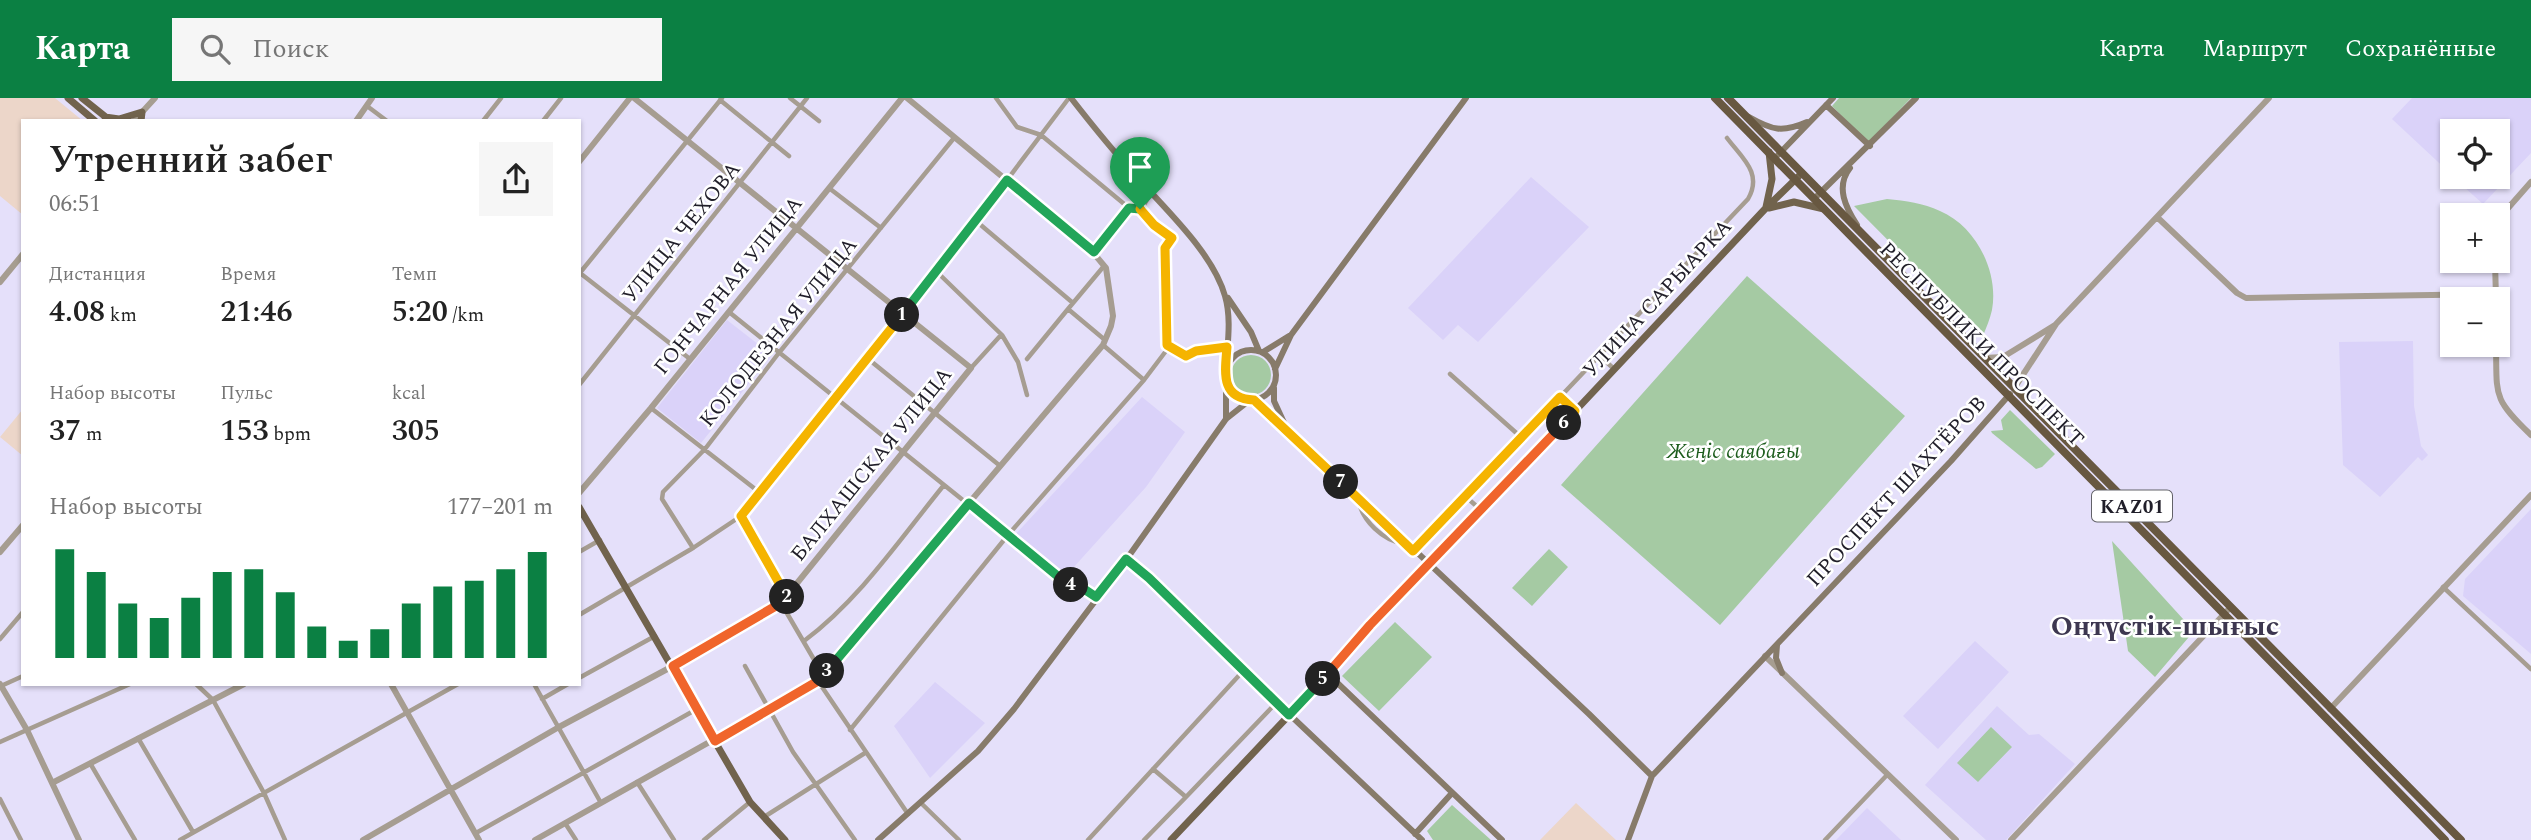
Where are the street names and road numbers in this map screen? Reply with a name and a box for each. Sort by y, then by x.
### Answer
street label: УЛИЦА ЧЕХОВА [615,155,749,310]
street label: ГОНЧАРНАЯ УЛИЦА [647,189,811,382]
street label: УЛИЦА САРЫАРКА [1575,212,1740,385]
street label: КОЛОДЕЗНАЯ УЛИЦА [692,231,866,435]
street label: РЕСПУБЛИКИ ПРОСПЕКТ [1871,235,2091,455]
street label: БАЛХАШСКАЯ УЛИЦА [783,360,961,569]
street label: ПРОСПЕКТ ШАХТЁРОВ [1799,389,1994,595]
road number: KАZ01 [2092,490,2172,522]

